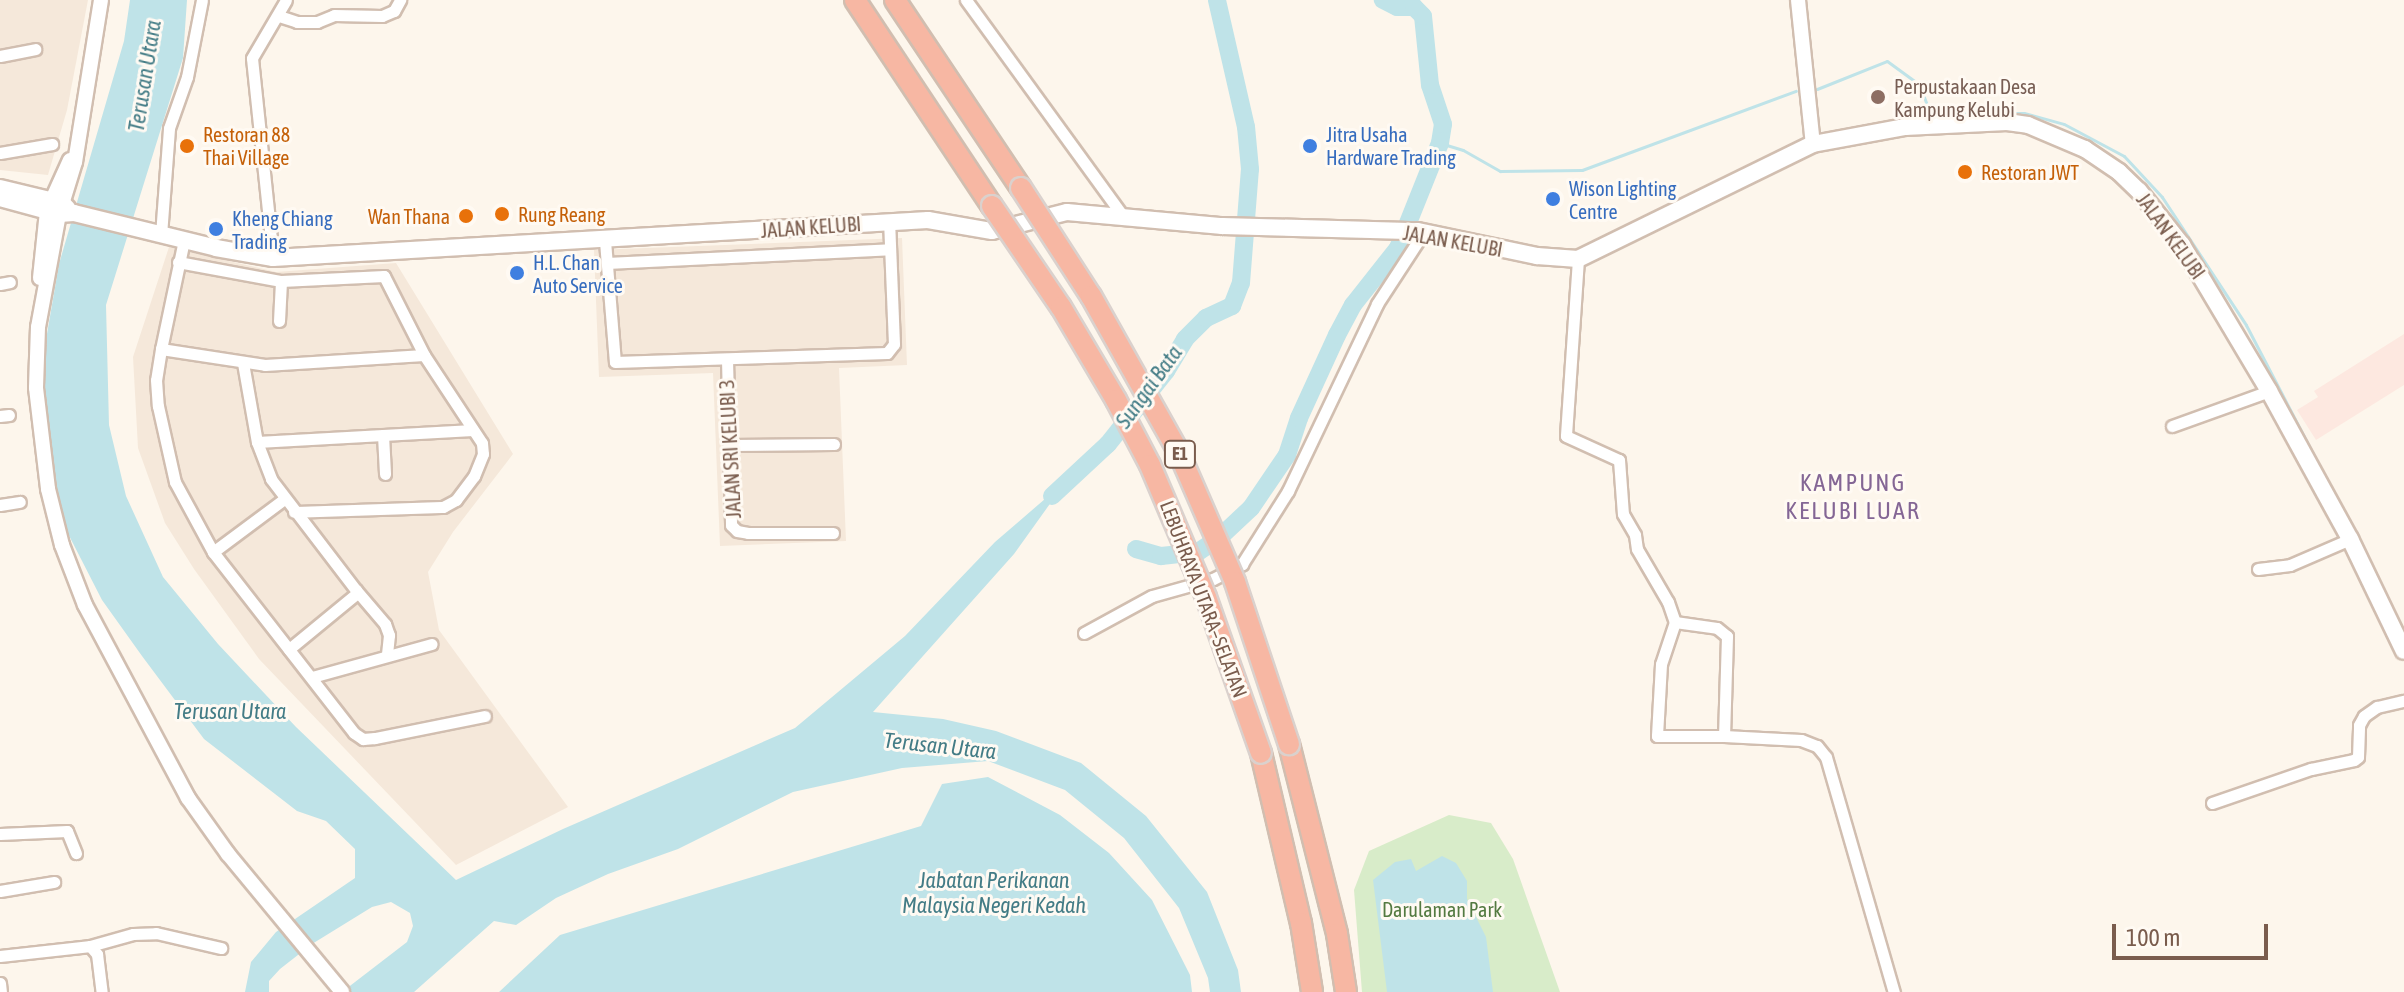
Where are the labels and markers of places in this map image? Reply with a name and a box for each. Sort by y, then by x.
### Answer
place label: Perpustakaan Desa Kampung Kelubi [1894,74,2036,121]
marker: Perpustakaan Desa Kampung Kelubi [1869,88,1887,106]
place label: Restoran 88 Thai Village [203,122,290,169]
place label: Jitra Usaha Hardware Trading [1326,122,1456,169]
marker: Restoran 88 Thai Village [178,137,196,155]
marker: Jitra Usaha Hardware Trading [1301,137,1319,155]
place label: Restoran JWT [1981,160,2079,184]
marker: Restoran JWT [1956,163,1974,181]
place label: Wison Lighting Centre [1569,176,1676,223]
marker: Wison Lighting Centre [1544,190,1562,208]
place label: Rung Reang [518,202,605,226]
place label: Wan Thana [368,204,450,228]
marker: Rung Reang [493,205,511,223]
place label: Kheng Chiang Trading [232,206,333,253]
marker: Wan Thana [457,207,475,225]
marker: Kheng Chiang Trading [207,220,225,238]
place label: H.L. Chan Auto Service [533,250,623,297]
marker: H.L. Chan Auto Service [508,264,526,282]

